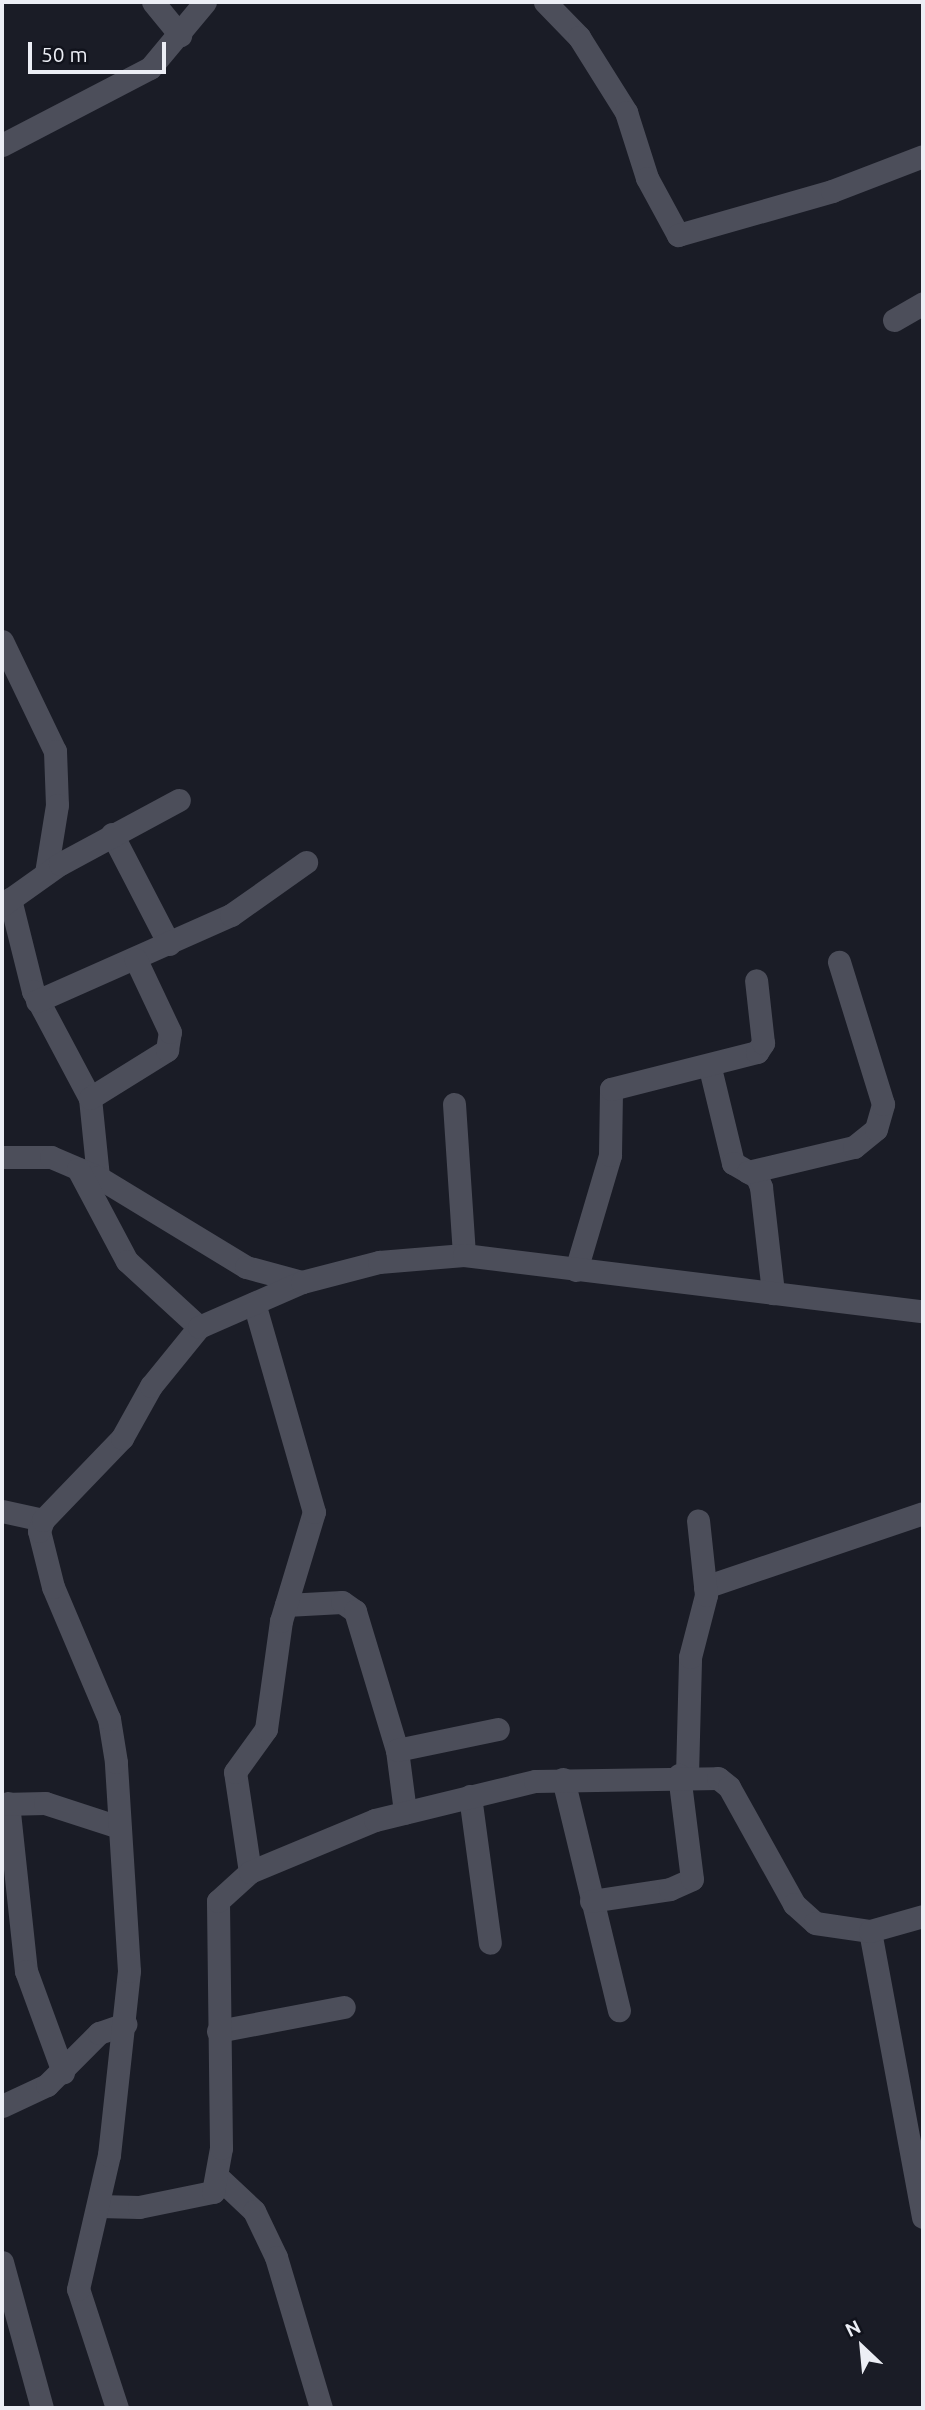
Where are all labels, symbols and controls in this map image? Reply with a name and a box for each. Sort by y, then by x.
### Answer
scale bar [32,28,170,72]
text: 50 m [41,42,88,66]
north arrow [827,2312,897,2382]
text: N [842,2315,864,2341]

